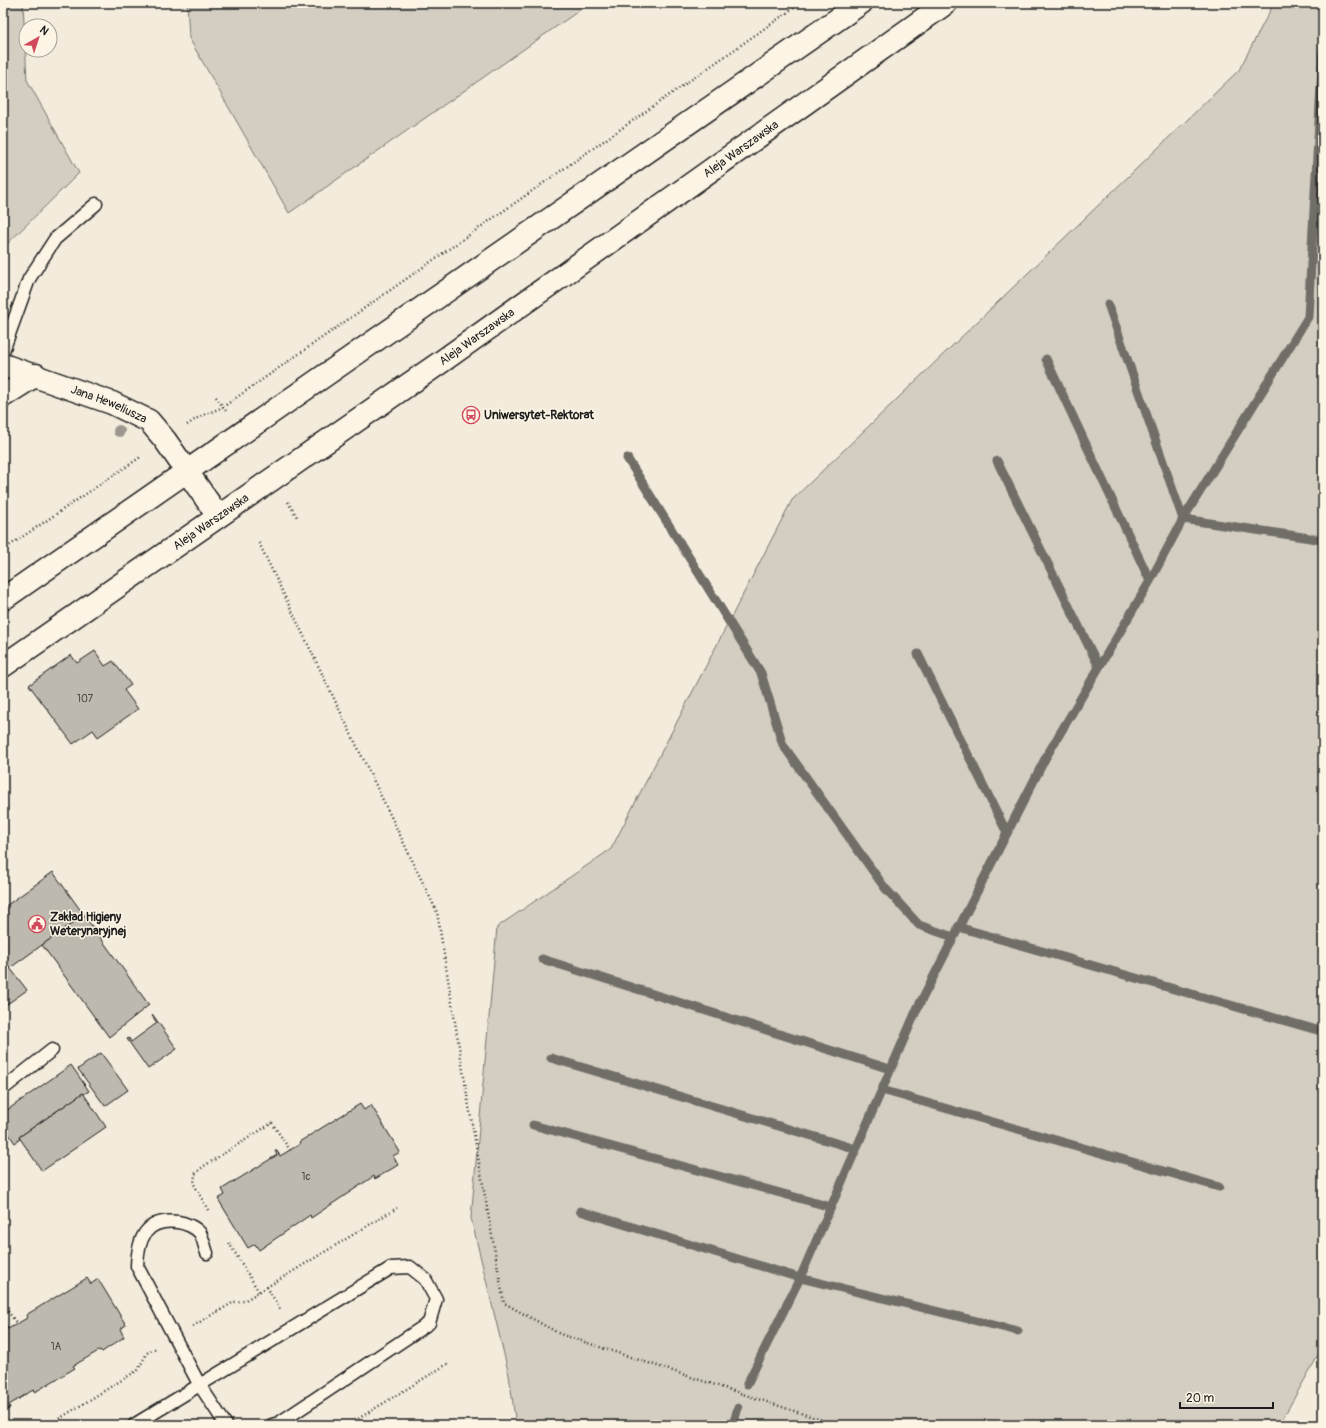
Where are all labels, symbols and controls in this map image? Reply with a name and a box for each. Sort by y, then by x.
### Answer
north arrow [18,18,58,58]
text: N [37,23,51,38]
street label: Aleja Warszawska [700,117,782,181]
street label: Aleja Warszawska [436,304,518,368]
street label: Jana Heweliusza [69,382,150,427]
bus stop icon: Uniwersytet-Rektorat [461,405,481,425]
place label: Uniwersytet-Rektorat [484,408,595,423]
street label: Aleja Warszawska [170,490,252,553]
house number: 107 [77,693,94,705]
place label: Zakład Higieny Weterynaryjnej [50,910,127,939]
public building icon: Zakład Higieny Weterynaryjnej [27,914,47,934]
house number: 1c [302,1171,311,1183]
house number: 1A [51,1341,62,1353]
scale bar [1180,1384,1273,1410]
text: 20 m [1186,1391,1215,1406]

